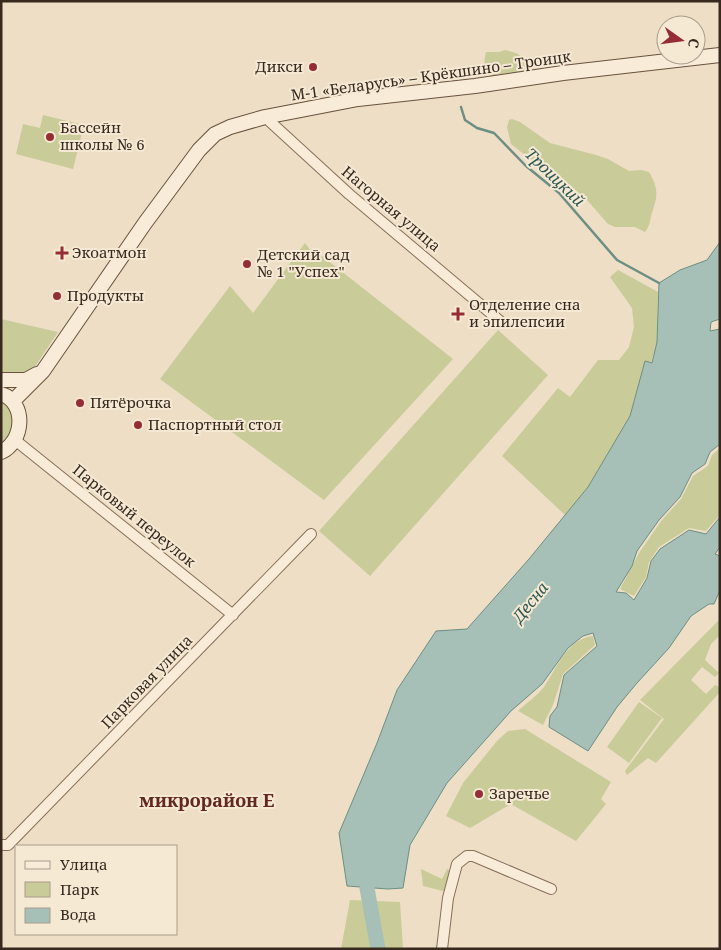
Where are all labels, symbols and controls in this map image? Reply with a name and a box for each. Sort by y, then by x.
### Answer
north arrow [656,15,706,65]
text: С [684,36,704,50]
street label: М-1 «Беларусь» – Крёкшино – Троицк [290,45,572,105]
place label: Дикси [255,56,303,76]
marker: Дикси [307,61,319,73]
place label: Бассейн школы № 6 [60,117,145,154]
marker: Бассейн школы № 6 [44,131,56,143]
water label: Троицкий [520,143,590,212]
street label: Нагорная улица [338,161,445,255]
place label: Экоатмон [72,242,147,262]
place label: Детский сад № 1 "Успех" [257,244,350,281]
marker: Экоатмон [56,247,68,259]
marker: Детский сад № 1 "Успех" [241,258,253,270]
place label: Продукты [67,285,144,305]
marker: Продукты [51,290,63,302]
place label: Отделение сна и эпилепсии [469,294,581,331]
marker: Отделение сна и эпилепсии [451,307,465,321]
place label: Пятёрочка [90,392,171,412]
marker: Пятёрочка [74,397,86,409]
place label: Паспортный стол [148,414,281,434]
marker: Паспортный стол [132,419,144,431]
street label: Парковый переулок [69,459,200,571]
water label: Десна [506,577,553,628]
street label: Парковая улица [96,630,196,733]
place label: Заречье [489,783,550,803]
district label: микрорайон Е [139,788,275,812]
marker: Заречье [473,788,485,800]
legend [15,845,178,935]
text: Улица [60,854,108,874]
text: Парк [60,879,99,899]
text: Вода [60,904,96,924]

